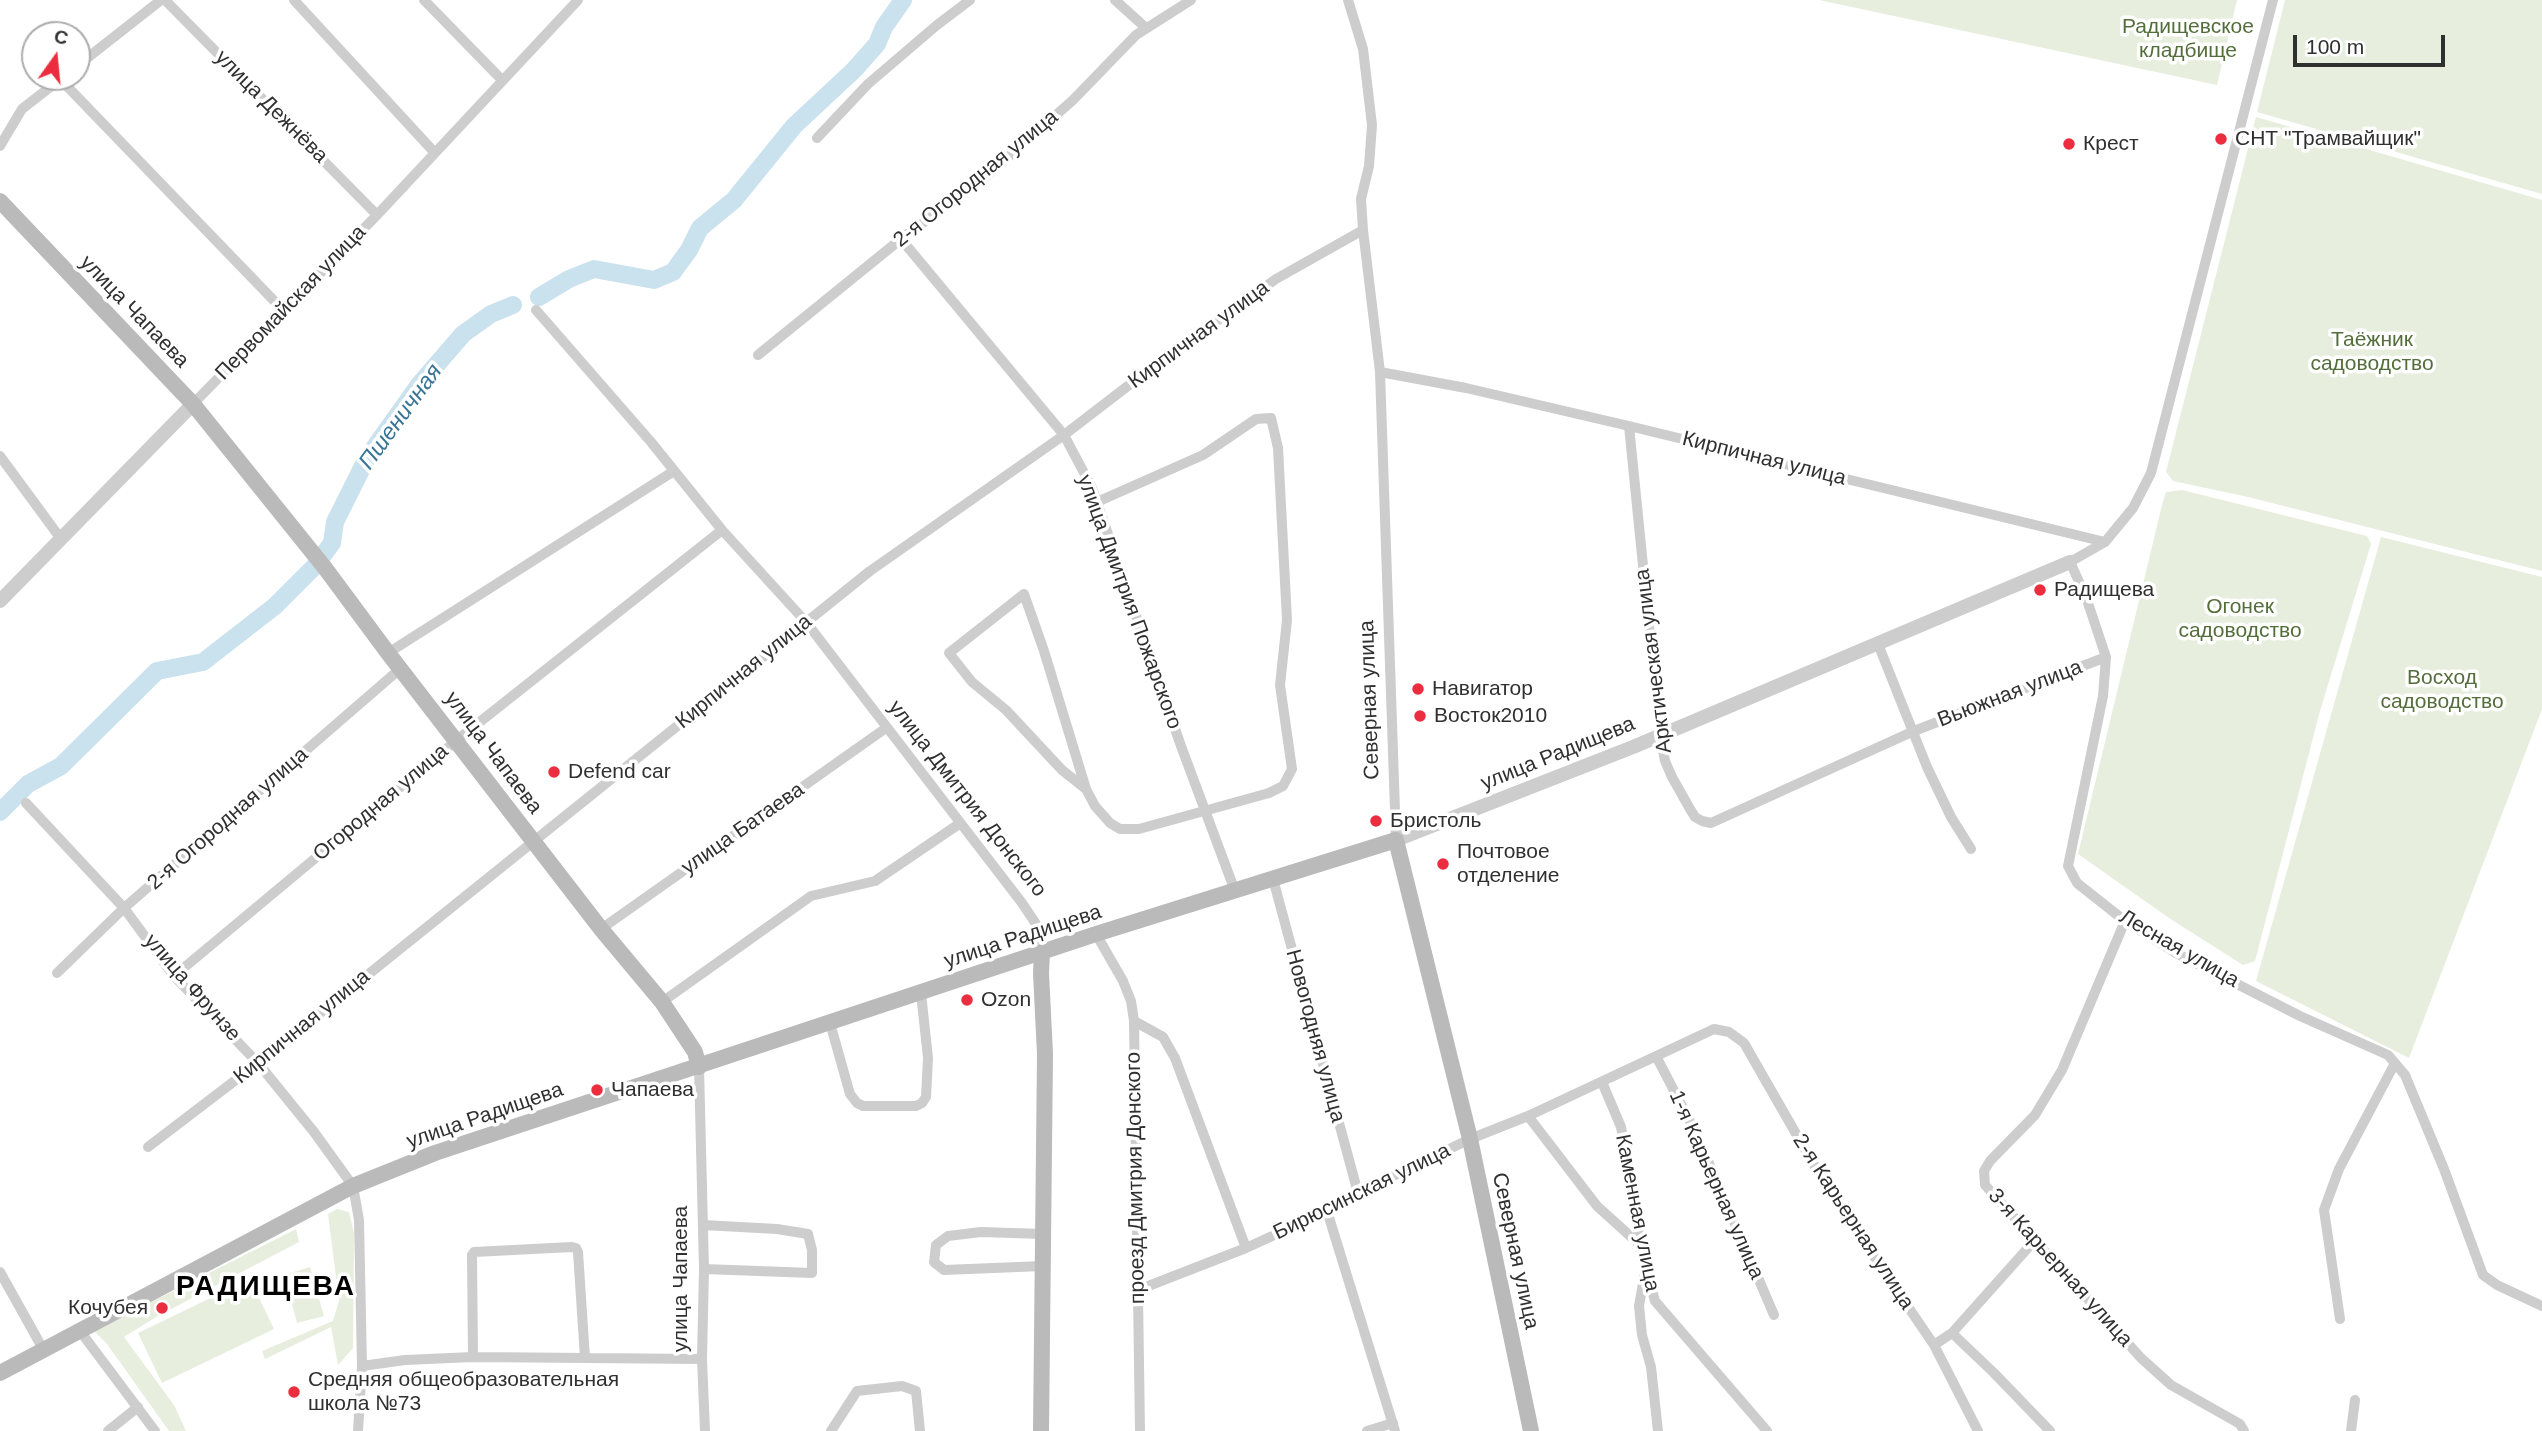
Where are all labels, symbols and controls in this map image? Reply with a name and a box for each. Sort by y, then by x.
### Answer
park label: Радищевское кладбище [2122,14,2254,64]
north arrow [21,21,91,91]
scale bar [2297,21,2449,65]
text: С [52,25,70,49]
text: 100 m [2306,35,2364,58]
street label: улица Дежнёва [209,45,333,169]
street label: 2-я Огородная улица [889,105,1063,253]
place label: СНТ "Трамвайщик" [2235,126,2421,152]
place label: Крест [2083,131,2139,157]
marker: СНТ "Трамвайщик" [2213,131,2229,147]
marker: Крест [2061,136,2077,152]
street label: Первомайская улица [211,220,371,386]
street label: улица Чапаева [74,251,194,373]
street label: Кирпичная улица [1124,275,1274,395]
park label: Таёжник садоводство [2310,327,2434,377]
water label: Пшеничная [353,359,449,475]
street label: Кирпичная улица [1679,426,1849,492]
street label: улица Дмитрия Пожарского [1071,471,1187,733]
street label: Арктическая улица [1630,567,1678,755]
place label: Радищева [2054,577,2154,603]
marker: Радищева [2032,582,2048,598]
park label: Огонек садоводство [2178,594,2302,644]
street label: Кирпичная улица [671,609,817,735]
street label: Северная улица [1355,620,1385,780]
street label: Вьюжная улица [1934,655,2086,733]
park label: Восход садоводство [2380,665,2504,715]
place label: Навигатор [1432,676,1533,702]
marker: Навигатор [1410,681,1426,697]
street label: улица Чапаева [439,687,547,819]
street label: улица Дмитрия Донского [882,696,1052,902]
place label: Восток2010 [1434,703,1547,729]
marker: Восток2010 [1412,708,1428,724]
street label: улица Радищева [1477,712,1639,796]
street label: Огородная улица [308,739,454,867]
street label: 2-я Огородная улица [143,742,313,896]
place label: Defend car [568,759,671,785]
marker: Defend car [546,764,562,780]
street label: улица Батаева [677,777,809,881]
place label: Бристоль [1390,808,1481,834]
marker: Бристоль [1368,813,1384,829]
place label: Почтовое отделение [1457,839,1559,889]
marker: Почтовое отделение [1435,856,1451,872]
street label: улица Радищева [941,900,1105,974]
street label: Лесная улица [2115,905,2243,993]
street label: улица Фрунзе [138,929,246,1047]
street label: Новогодняя улица [1280,947,1350,1125]
street label: Кирпичная улица [229,964,375,1090]
place label: Ozon [981,987,1031,1013]
marker: Ozon [959,992,975,1008]
street label: проезд Дмитрия Донского [1121,1052,1151,1304]
street label: улица Радищева [403,1077,567,1155]
place label: Чапаева [611,1077,694,1103]
marker: Чапаева [589,1082,605,1098]
street label: 1-я Карьерная улица [1663,1087,1769,1283]
street label: 2-я Карьерная улица [1787,1130,1919,1314]
street label: Каменная улица [1609,1132,1665,1294]
street label: Бирюсинская улица [1270,1138,1454,1246]
street label: Северная улица [1486,1170,1544,1332]
street label: 3-я Карьерная улица [1982,1184,2138,1352]
street label: улица Чапаева [668,1206,694,1352]
district label: РАДИЩЕВА [177,1270,355,1304]
place label: Кочубея [68,1295,148,1321]
marker: Кочубея [154,1300,170,1316]
place label: Средняя общеобразовательная школа №73 [308,1367,619,1417]
marker: Средняя общеобразовательная школа №73 [286,1384,302,1400]

